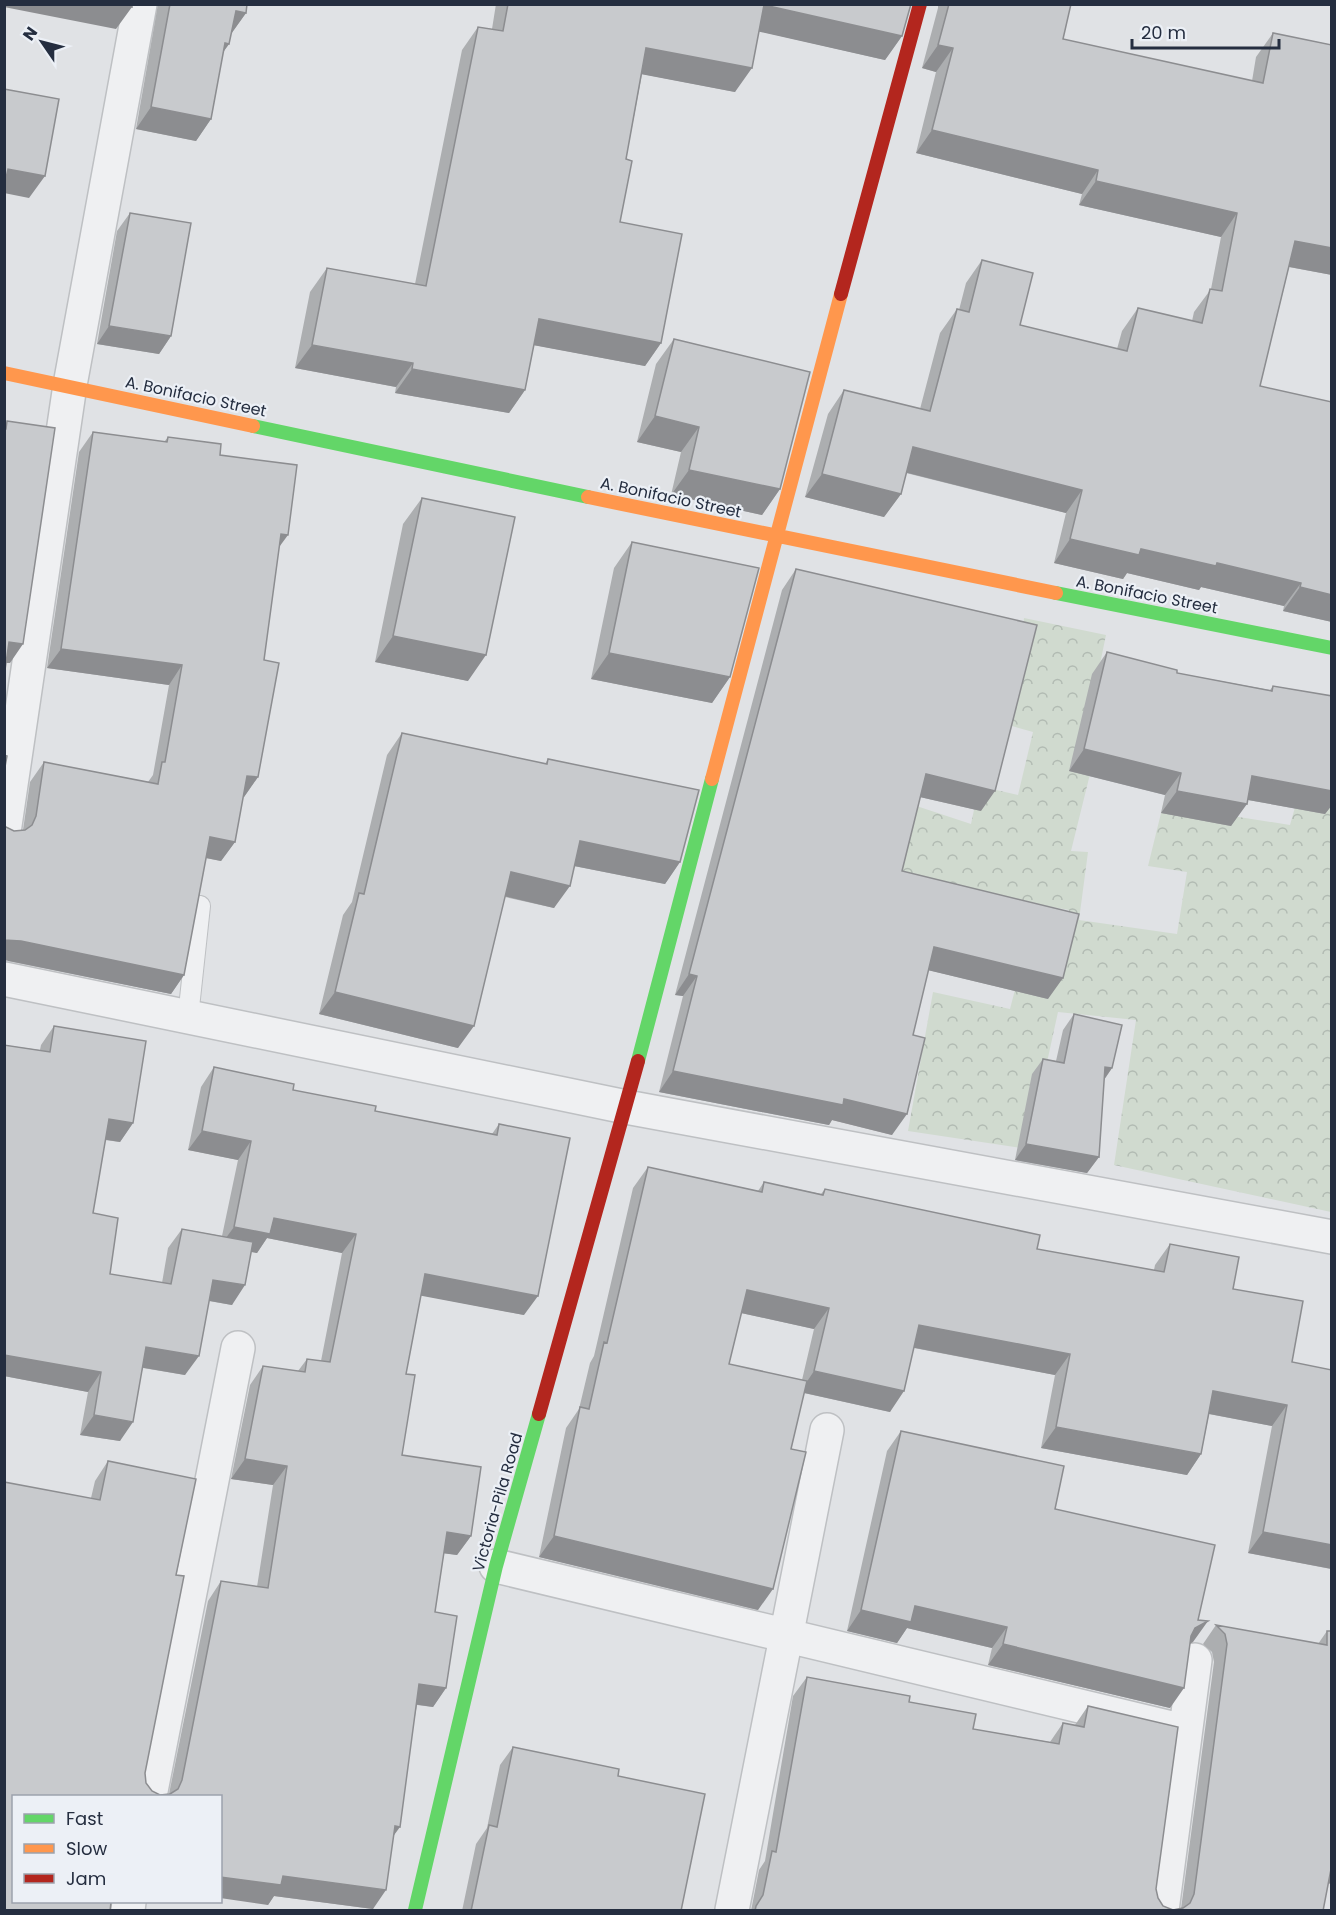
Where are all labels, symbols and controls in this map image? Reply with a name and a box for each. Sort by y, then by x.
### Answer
north arrow [12,12,72,72]
scale bar [1132,12,1279,50]
text: 20 m [1141,20,1186,45]
text: N [17,22,43,45]
street label: A. Bonifacio Street [123,370,269,423]
street label: A. Bonifacio Street [598,471,744,524]
street label: A. Bonifacio Street [1074,569,1220,620]
street label: Victoria-Pila Road [467,1430,528,1574]
legend [12,1795,222,1903]
text: Fast [66,1806,103,1831]
text: Slow [66,1836,108,1861]
text: Jam [66,1866,106,1891]

